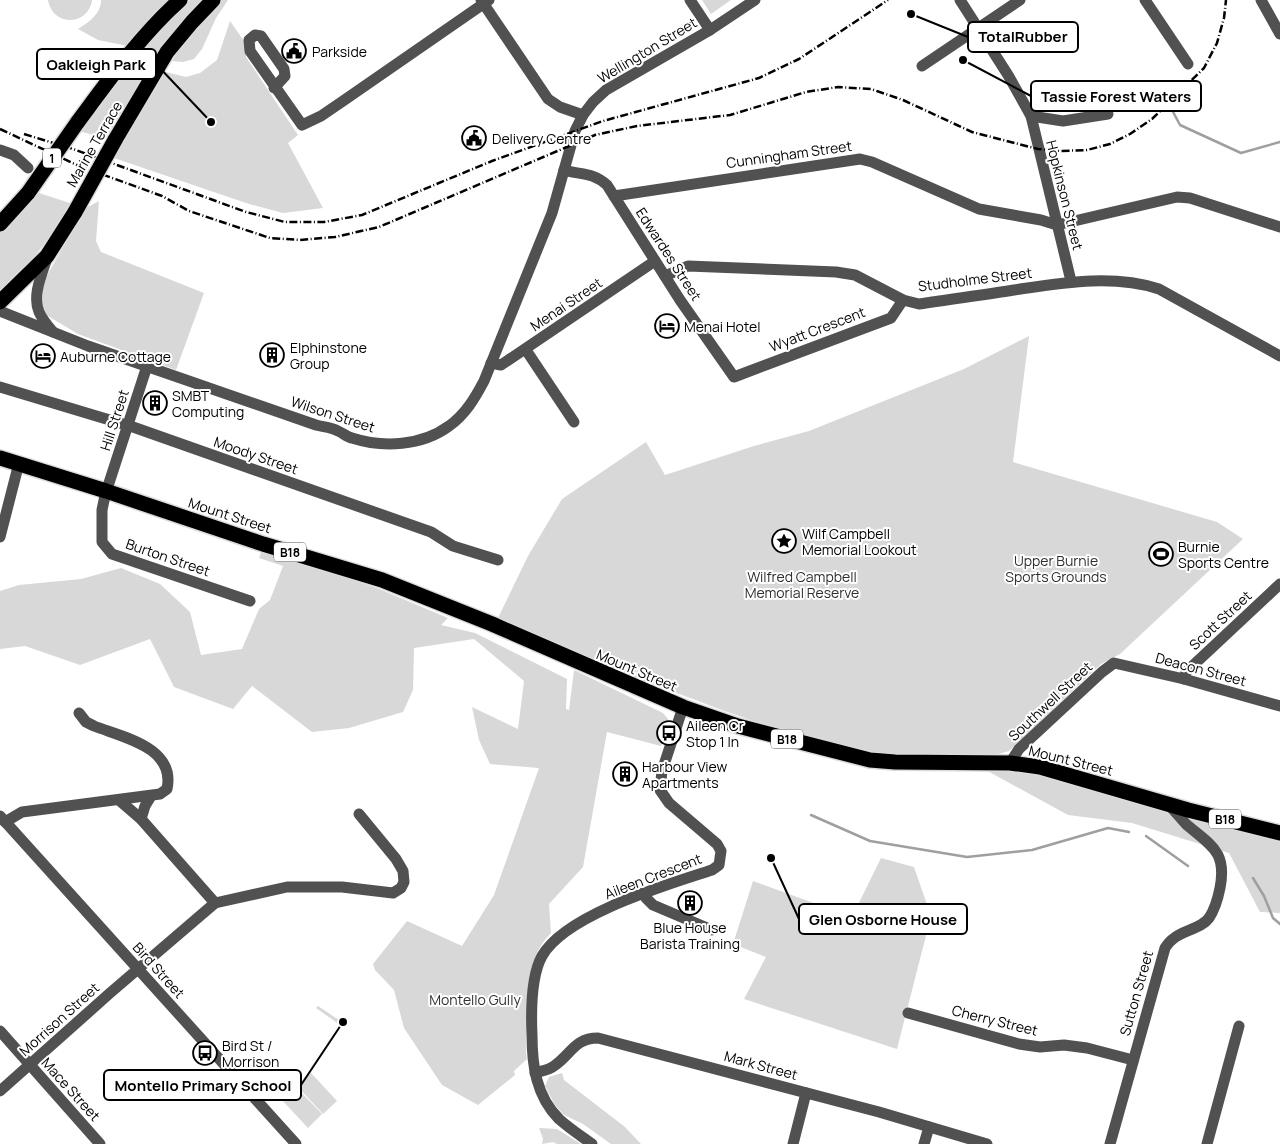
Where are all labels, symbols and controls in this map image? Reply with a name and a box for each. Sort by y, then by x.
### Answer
street label: Wellington Street [594,13,701,87]
callout: TotalRubber [968,22,1078,52]
text: TotalRubber [978,26,1068,47]
public building icon: Parkside [281,38,307,64]
place label: Parkside [312,42,367,61]
callout: Oakleigh Park [37,49,156,79]
text: Oakleigh Park [46,54,146,75]
callout: Tassie Forest Waters [1031,81,1201,111]
text: Tassie Forest Waters [1041,86,1191,107]
street label: Marine Terrace [62,98,126,190]
public building icon: Delivery Centre [461,125,487,151]
place label: Delivery Centre [492,129,591,148]
street label: Cunningham Street [725,136,853,172]
street label: Hopkinson Street [1042,138,1088,252]
road number: 1 [43,148,61,168]
street label: Edwardes Street [632,204,706,304]
street label: Studholme Street [917,263,1033,295]
street label: Menai Street [526,273,606,335]
street label: Wyatt Crescent [766,302,868,356]
hotel icon: Menai Hotel [654,313,680,339]
place label: Menai Hotel [684,317,761,336]
place label: Elphinstone Group [290,338,367,373]
building icon: Elphinstone Group [259,342,285,368]
hotel icon: Auburne Cottage [30,343,56,369]
place label: Auburne Cottage [60,347,171,366]
place label: SMBT Computing [172,386,244,421]
street label: Hill Street [95,387,133,453]
building icon: SMBT Computing [142,390,168,416]
street label: Wilson Street [289,391,378,437]
street label: Moody Street [211,432,301,478]
street label: Mount Street [186,493,274,537]
place label: Wilf Campbell Memorial Lookout [802,524,917,559]
place icon: Wilf Campbell Memorial Lookout [771,528,797,554]
street label: Burton Street [123,534,213,580]
place label: Burnie Sports Centre [1178,537,1269,572]
sports icon: Burnie Sports Centre [1148,541,1174,567]
road number: B18 [274,542,306,562]
park label: Upper Burnie Sports Grounds [1005,551,1107,586]
park label: Wilfred Campbell Memorial Reserve [745,567,859,602]
street label: Scott Street [1185,586,1256,654]
street label: Mount Street [594,644,681,696]
street label: Deacon Street [1153,648,1249,690]
street label: Southwell Street [1004,657,1096,745]
place label: Aileen Cr Stop 1 In [686,716,744,751]
bus stop icon: Aileen Cr Stop 1 In [656,720,682,746]
road number: B18 [771,730,803,749]
street label: Mount Street [1027,740,1115,780]
place label: Harbour View Apartments [642,757,727,792]
building icon: Harbour View Apartments [612,761,638,787]
road number: B18 [1209,810,1241,829]
street label: Aileen Crescent [602,849,705,903]
building icon: Blue House Barista Training [677,890,703,916]
callout: Glen Osborne House [799,904,967,934]
text: Glen Osborne House [809,909,957,930]
place label: Blue House Barista Training [640,918,740,953]
street label: Bird Street [129,938,189,1002]
street label: Sutton Street [1115,948,1157,1038]
street label: Morrison Street [15,978,103,1060]
park label: Montello Gully [429,990,521,1009]
street label: Cherry Street [950,1000,1040,1040]
place label: Bird St / Morrison [222,1036,279,1071]
bus stop icon: Bird St / Morrison [192,1040,218,1066]
street label: Mark Street [722,1046,800,1084]
street label: Mace Street [37,1053,105,1125]
callout: Montello Primary School [104,1070,301,1100]
text: Montello Primary School [115,1075,291,1096]

